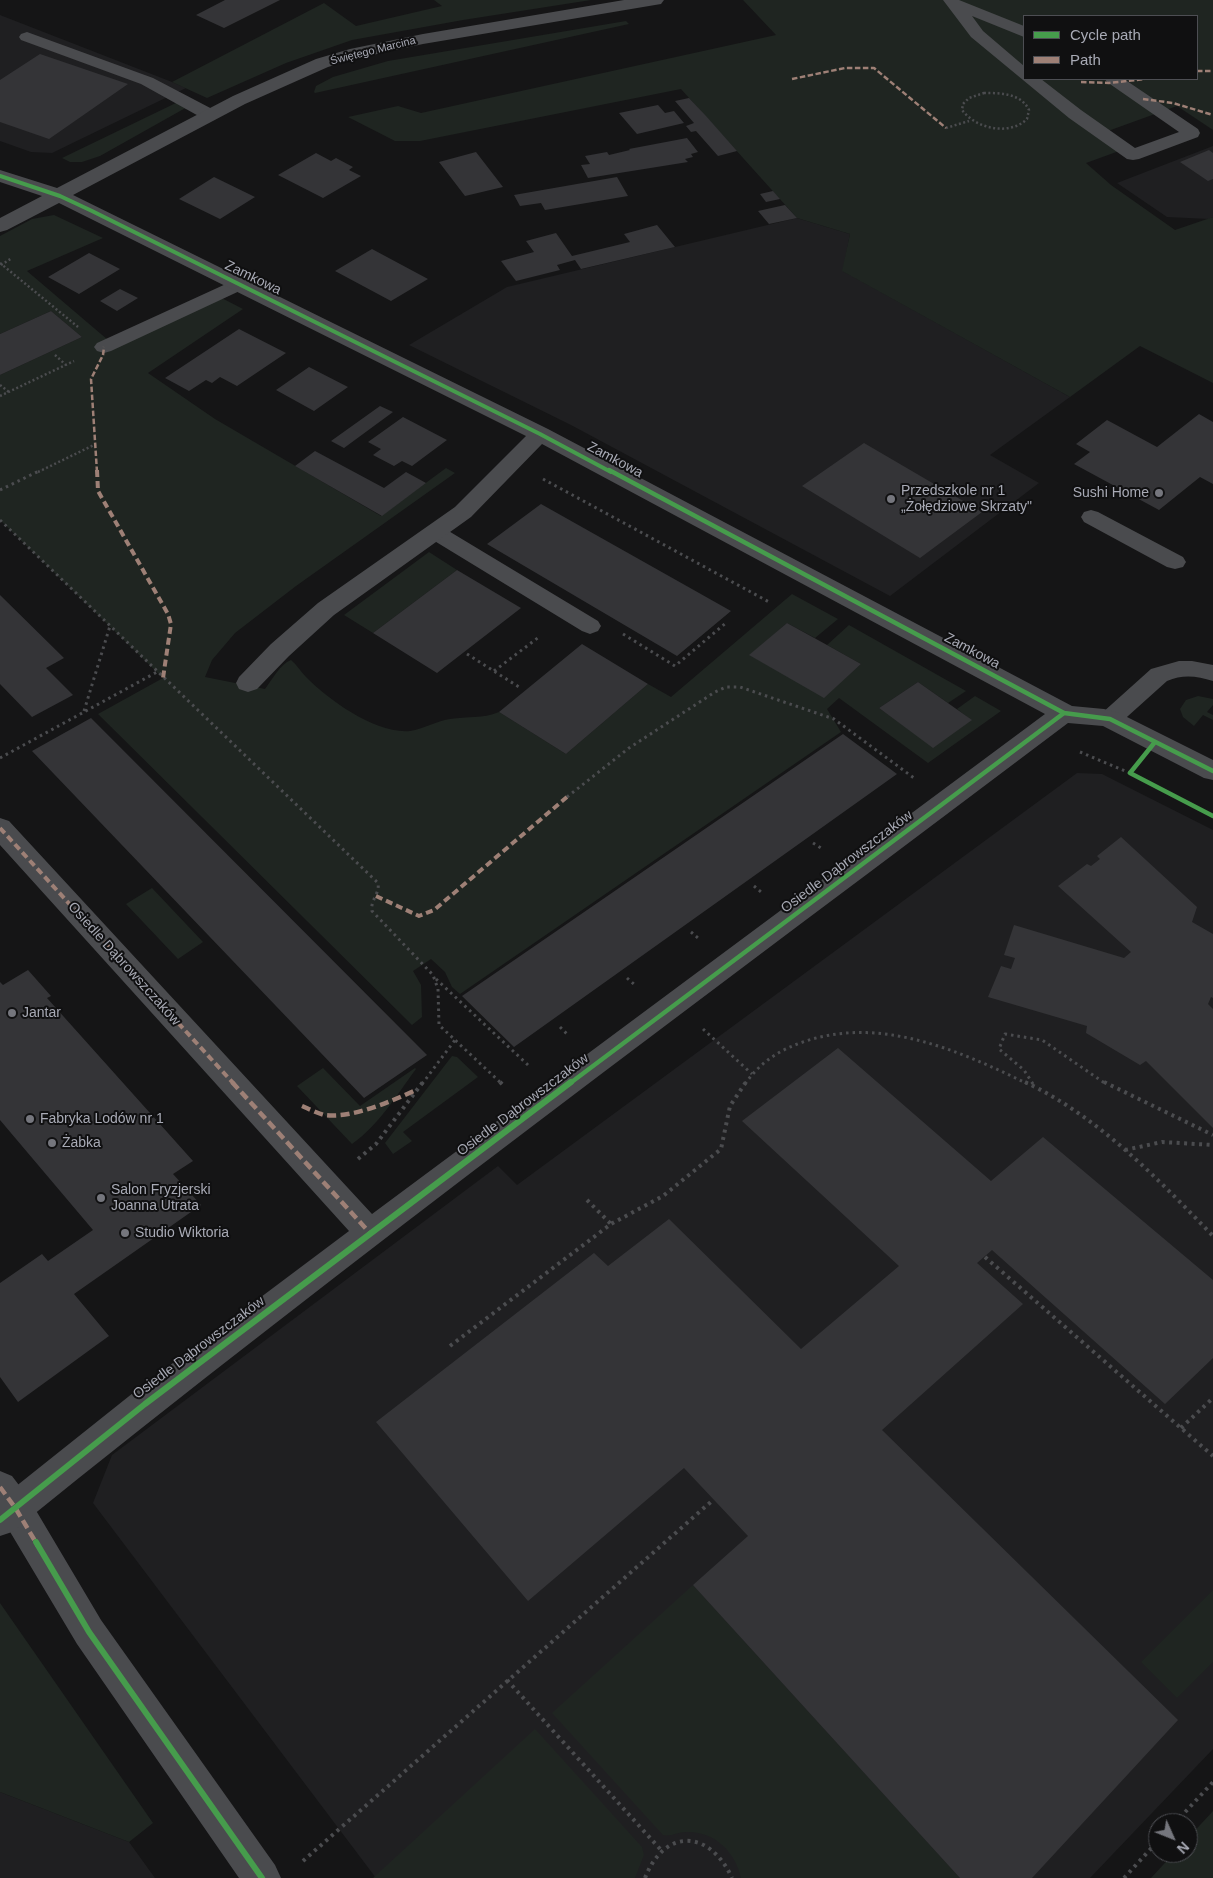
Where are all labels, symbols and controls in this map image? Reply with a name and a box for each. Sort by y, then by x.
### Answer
legend [1023,15,1198,80]
text: Cycle path [1070,26,1141,43]
street label: Świętego Marcina [329,34,417,68]
text: Path [1070,51,1101,68]
street label: Zamkowa [222,257,284,299]
street label: Zamkowa [584,438,646,482]
place label: Przedszkole nr 1 „Żołędziowe Skrzaty" [901,483,1032,516]
place label: Sushi Home [1073,485,1149,501]
marker: Sushi Home [1153,487,1165,499]
marker: Przedszkole nr 1 „Żołędziowe Skrzaty" [885,493,897,505]
street label: Zamkowa [941,629,1003,673]
street label: Osiedle Dąbrowszczaków [778,807,916,917]
street label: Osiedle Dąbrowszczaków [64,899,184,1029]
place label: Jantar [22,1005,61,1021]
marker: Jantar [6,1007,18,1019]
street label: Osiedle Dąbrowszczaków [454,1050,592,1160]
place label: Fabryka Lodów nr 1 [40,1111,164,1127]
marker: Fabryka Lodów nr 1 [24,1113,36,1125]
place label: Żabka [62,1135,101,1151]
marker: Żabka [46,1137,58,1149]
place label: Salon Fryzjerski Joanna Utrata [111,1182,211,1214]
marker: Salon Fryzjerski Joanna Utrata [95,1192,107,1204]
place label: Studio Wiktoria [135,1225,229,1241]
marker: Studio Wiktoria [119,1227,131,1239]
street label: Osiedle Dąbrowszczaków [130,1293,268,1403]
north arrow [1148,1813,1198,1863]
text: N [1174,1839,1192,1857]

